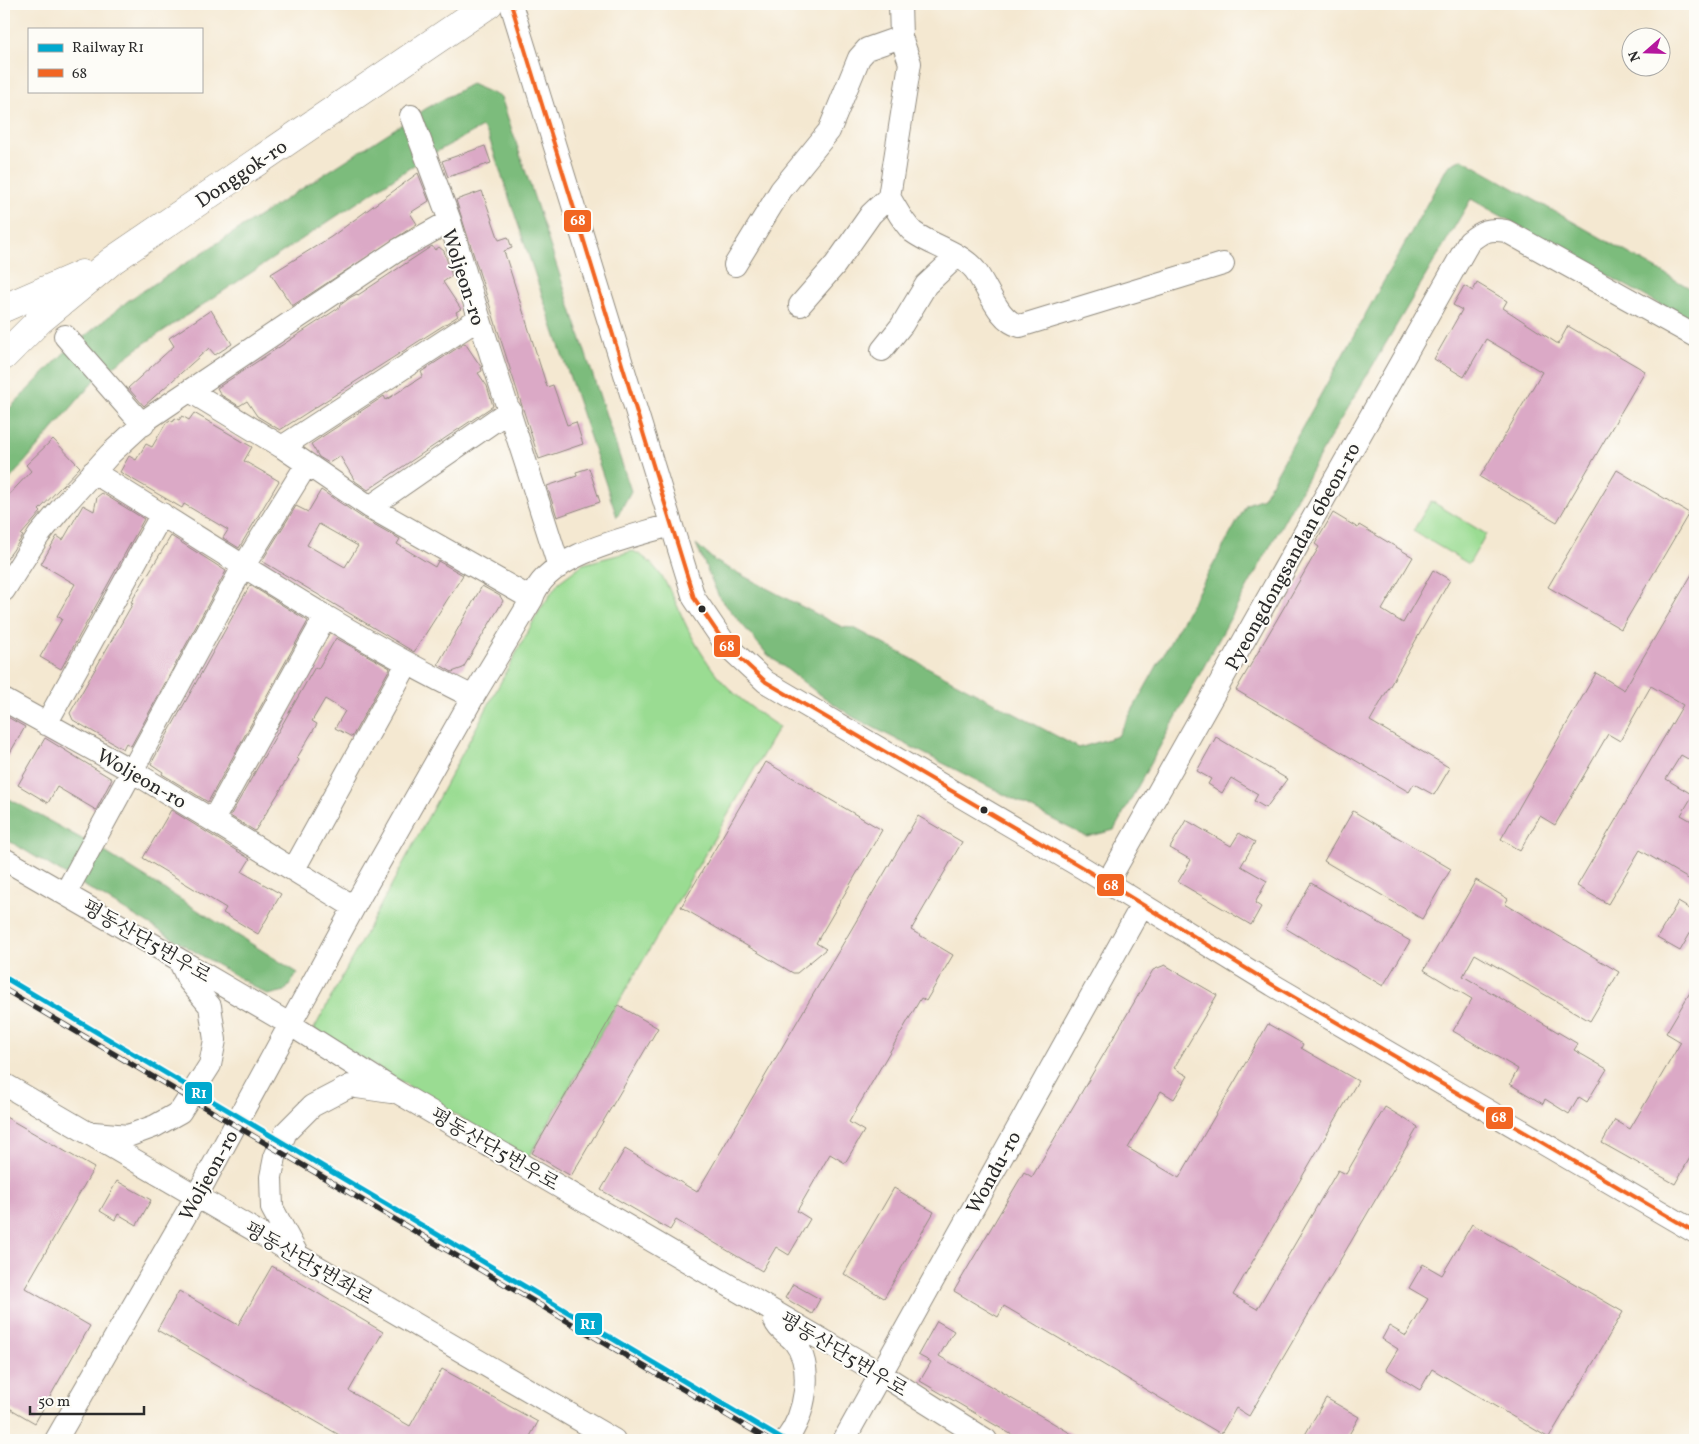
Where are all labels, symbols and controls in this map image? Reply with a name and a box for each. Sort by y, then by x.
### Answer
legend [28,28,202,92]
north arrow [1622,28,1672,78]
text: Railway R1 [72,38,144,59]
text: N [1625,48,1646,64]
text: 68 [72,64,87,85]
street label: Donggok-ro [191,134,294,216]
line badge: 68 [563,209,592,233]
text: 68 [570,212,586,231]
street label: Woljeon-ro [433,226,491,329]
street label: Pyeongdongsandan 6beon-ro [1219,438,1368,676]
unlabelled marker [697,604,707,614]
line badge: 68 [713,634,741,658]
text: 68 [719,638,735,657]
street label: Woljeon-ro [91,743,191,817]
unlabelled marker [979,805,989,815]
line badge: 68 [1096,873,1125,897]
text: 68 [1103,877,1119,896]
street label: 평동산단5번우로 [76,894,216,991]
line badge: R1 [184,1081,213,1105]
text: R1 [191,1085,207,1104]
street label: 평동산단5번우로 [424,1102,564,1199]
line badge: 68 [1485,1106,1514,1130]
text: 68 [1491,1109,1507,1128]
street label: Woljeon-ro [173,1125,246,1226]
street label: Wondu-ro [960,1126,1029,1220]
street label: 평동산단5번좌로 [238,1216,378,1313]
street label: 평동산단5번우로 [774,1306,912,1405]
line badge: R1 [574,1312,603,1336]
text: R1 [580,1316,596,1335]
scale bar [30,1384,144,1416]
text: 50 m [38,1392,70,1413]

